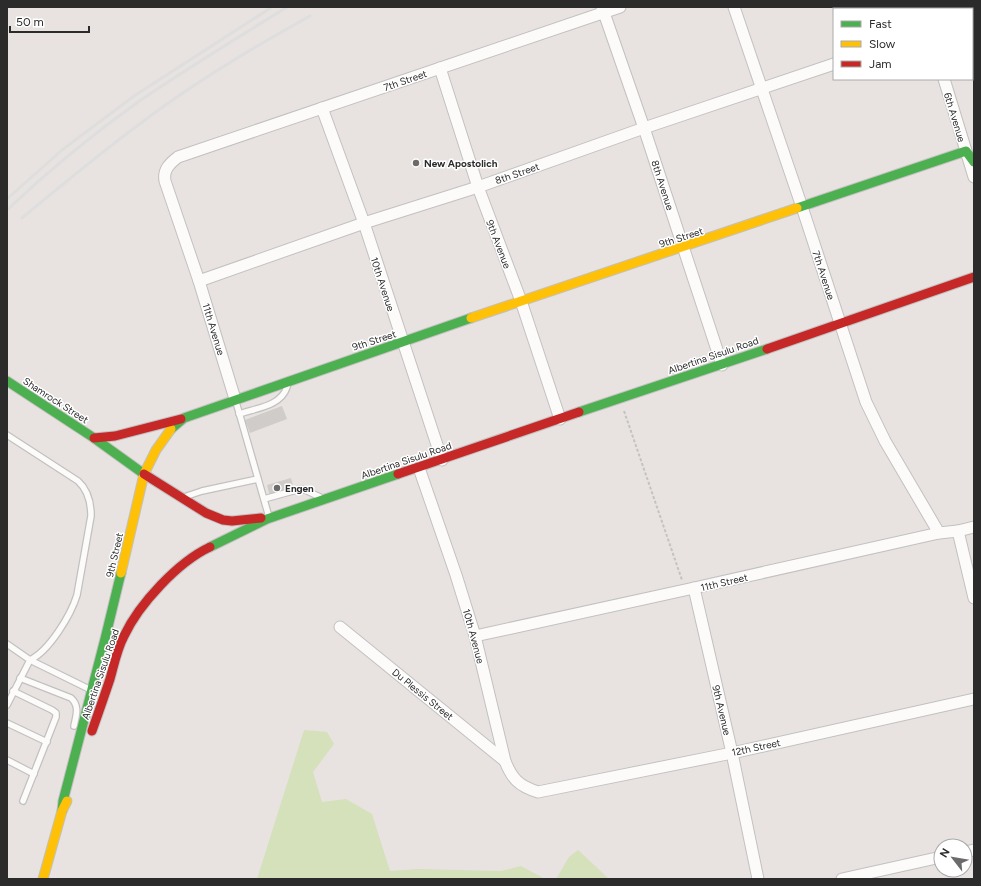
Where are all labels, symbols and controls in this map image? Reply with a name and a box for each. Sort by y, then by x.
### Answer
scale bar [10,8,89,34]
legend [833,8,973,80]
text: 50 m [16,15,44,29]
text: Fast [869,17,892,31]
text: Slow [869,37,896,51]
text: Jam [869,57,892,71]
street label: 7th Street [382,67,429,94]
street label: 6th Avenue [941,91,968,144]
place label: New Apostolich [424,157,498,170]
marker: New Apostolich [411,158,421,168]
street label: 8th Avenue [648,159,677,212]
street label: 8th Street [493,160,541,187]
street label: 9th Avenue [483,218,514,271]
street label: 9th Street [658,224,705,251]
street label: 7th Avenue [809,249,838,302]
street label: 10th Avenue [368,255,398,313]
street label: 11th Avenue [199,301,228,357]
street label: 9th Street [351,327,398,354]
street label: Albertina Sisulu Road [666,334,760,377]
street label: Shamrock Street [21,374,91,426]
street label: Albertina Sisulu Road [359,439,453,482]
place label: Engen [285,482,314,495]
marker: Engen [272,483,282,493]
street label: 9th Street [103,531,126,579]
street label: 11th Street [699,571,749,594]
street label: 10th Avenue [460,607,487,665]
street label: Albertina Sisulu Road [79,627,122,721]
street label: Du Plessis Street [389,666,456,723]
street label: 9th Avenue [709,684,734,737]
street label: 12th Street [731,736,782,759]
north arrow [933,838,973,878]
text: N [937,846,953,860]

